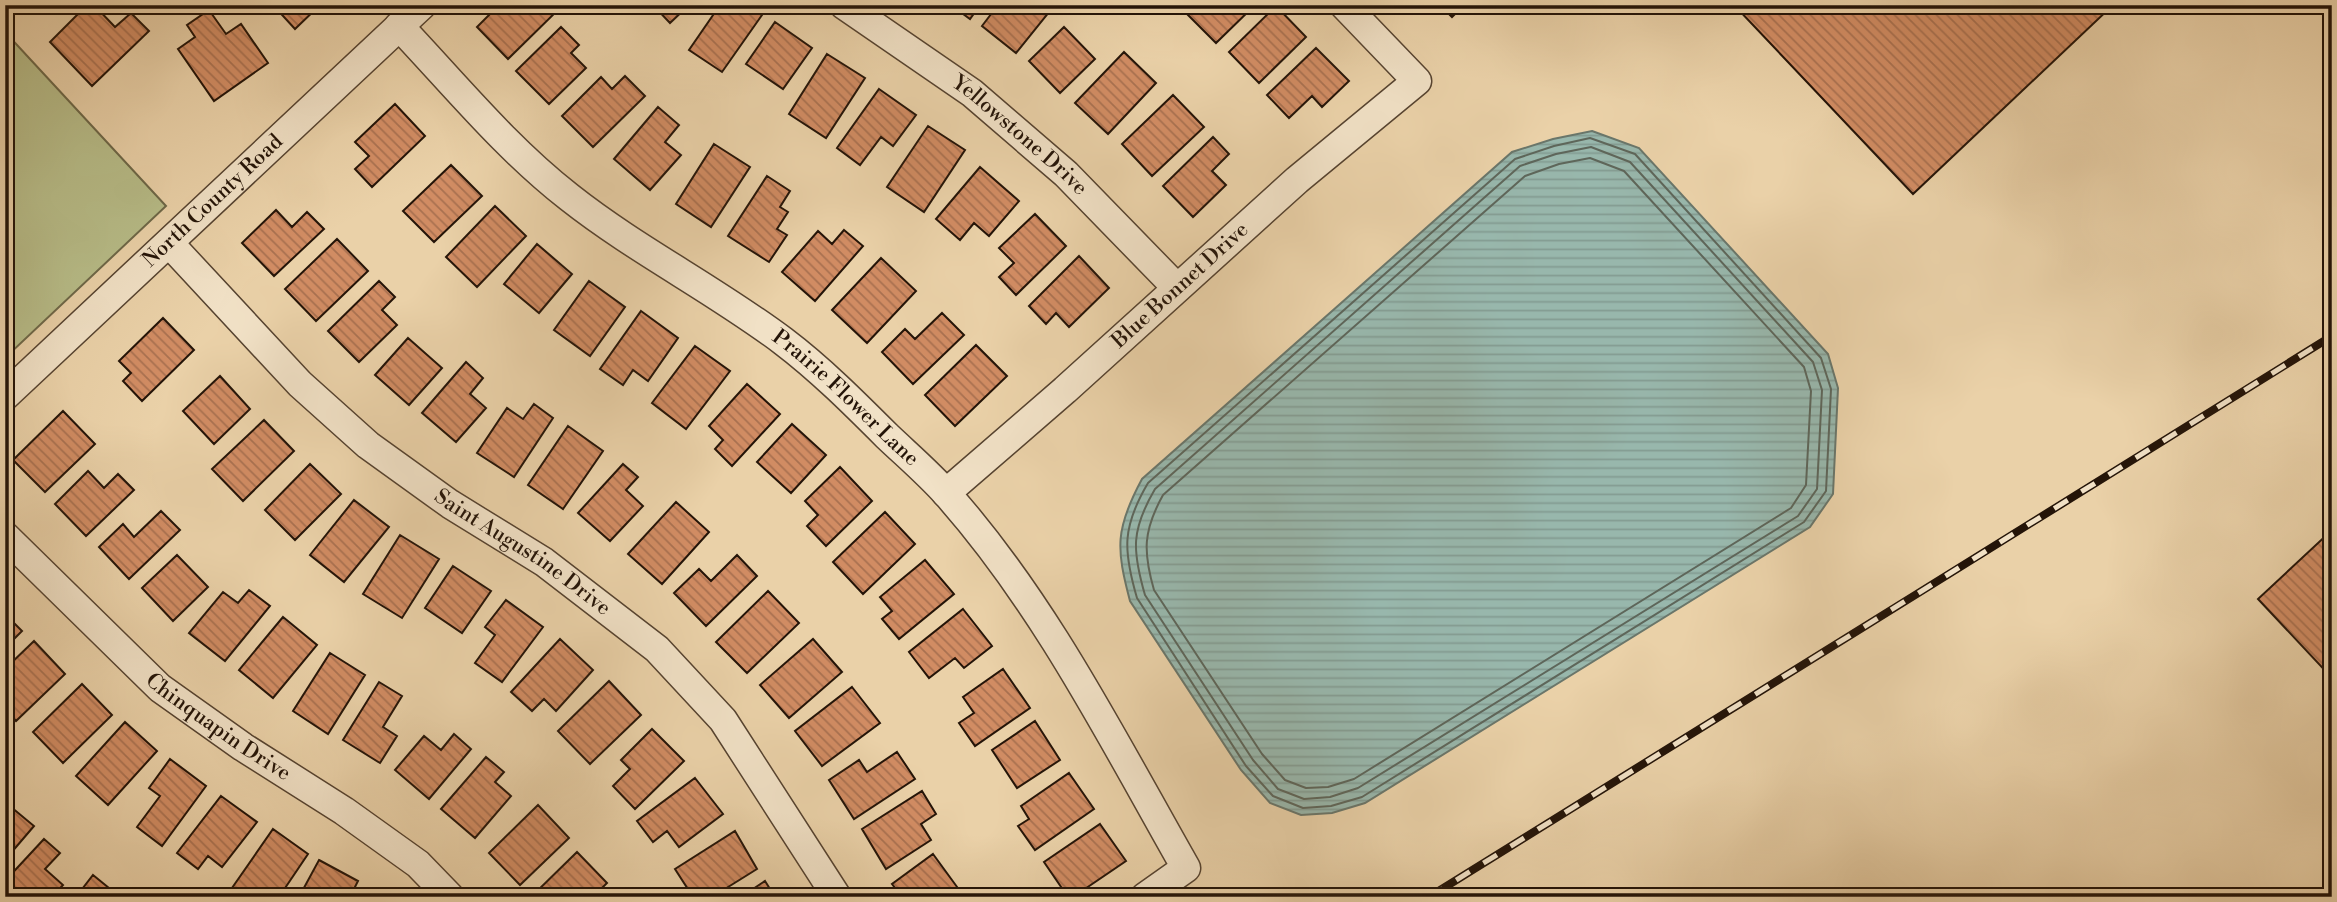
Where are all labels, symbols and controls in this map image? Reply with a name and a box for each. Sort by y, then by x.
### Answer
street label: Yellowstone Drive [946,69,1093,201]
street label: North County Road [137,129,289,273]
street label: Blue Bonnet Drive [1106,217,1254,355]
street label: Prairie Flower Lane [767,324,924,472]
street label: Saint Augustine Drive [429,484,616,621]
street label: Chinquapin Drive [140,668,295,787]

